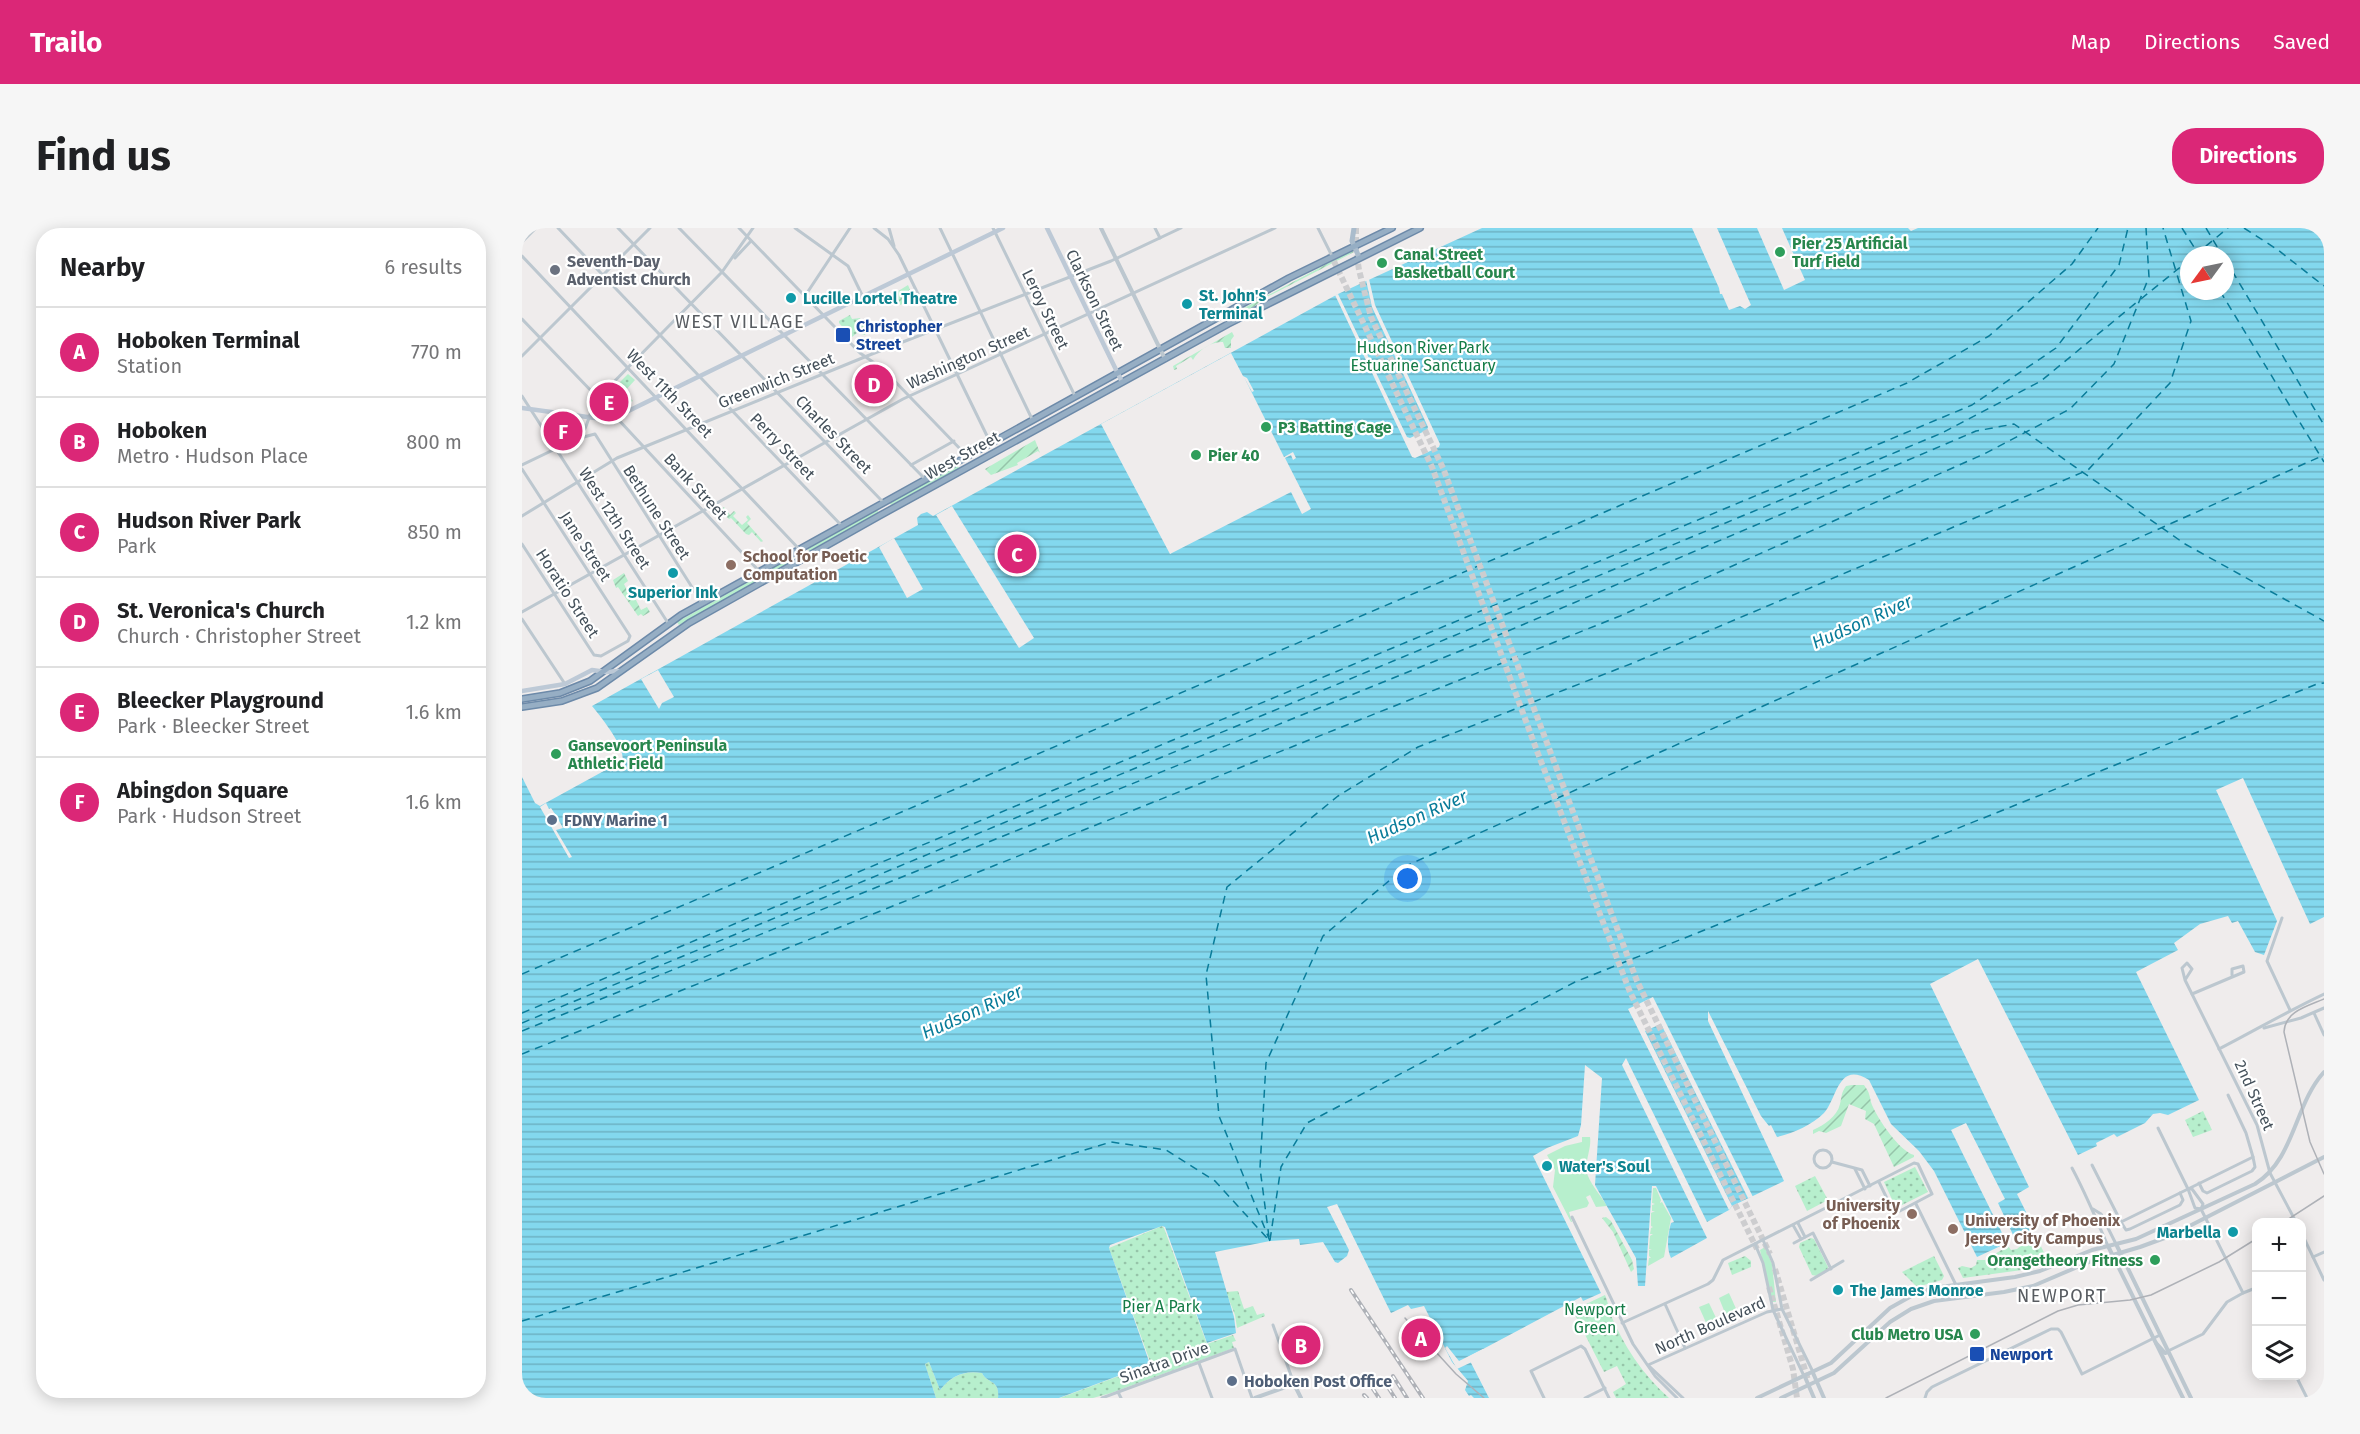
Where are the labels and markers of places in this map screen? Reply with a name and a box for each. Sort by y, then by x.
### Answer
place label: Pier 25 Artificial Turf Field [1792,234,1908,271]
place label: Canal Street Basketball Court [1394,245,1516,282]
marker: Pier 25 Artificial Turf Field [1773,245,1787,259]
place label: Seventh-Day Adventist Church [566,252,691,289]
marker: Canal Street Basketball Court [1375,256,1389,270]
marker: Seventh-Day Adventist Church [548,263,562,277]
place label: St. John's Terminal [1199,286,1266,323]
place label: Lucille Lortel Theatre [803,289,958,308]
marker: Lucille Lortel Theatre [784,291,798,305]
marker: St. John's Terminal [1180,297,1194,311]
place label: Christopher Street [856,317,943,354]
marker: Christopher Street [834,326,852,344]
pin: D [854,362,894,406]
pin: E [590,380,628,424]
pin: F [544,408,582,454]
place label: P3 Batting Cage [1278,418,1392,437]
marker: P3 Batting Cage [1259,420,1273,434]
place label: Pier 40 [1208,446,1260,465]
marker: Pier 40 [1189,448,1203,462]
pin: C [998,532,1036,576]
place label: School for Poetic Computation [743,547,867,584]
marker: School for Poetic Computation [724,558,738,572]
marker: Superior Ink [666,566,680,580]
place label: Superior Ink [628,583,718,602]
place label: Gansevoort Peninsula Athletic Field [567,736,727,773]
marker: Gansevoort Peninsula Athletic Field [549,747,563,761]
place label: FDNY Marine 1 [564,811,668,830]
marker: FDNY Marine 1 [545,813,559,827]
place label: Water's Soul [1559,1157,1650,1176]
marker: Water's Soul [1540,1159,1554,1173]
place label: University of Phoenix [1823,1196,1901,1233]
marker: University of Phoenix [1905,1207,1919,1221]
place label: University of Phoenix Jersey City Campus [1964,1211,2121,1248]
marker: University of Phoenix Jersey City Campus [1946,1222,1960,1236]
place label: Marbella [2157,1223,2221,1242]
marker: Marbella [2226,1225,2240,1239]
place label: Orangetheory Fitness [1987,1251,2143,1270]
marker: Orangetheory Fitness [2148,1253,2162,1267]
place label: The James Monroe [1850,1281,1984,1300]
marker: The James Monroe [1831,1283,1845,1297]
pin: A [1402,1316,1440,1360]
pin: B [1282,1322,1320,1368]
place label: Club Metro USA [1851,1325,1964,1344]
marker: Club Metro USA [1968,1327,1982,1341]
marker: Newport [1968,1345,1986,1363]
place label: Newport [1990,1345,2054,1364]
place label: Hoboken Post Office [1244,1372,1392,1391]
marker: Hoboken Post Office [1225,1374,1239,1388]

